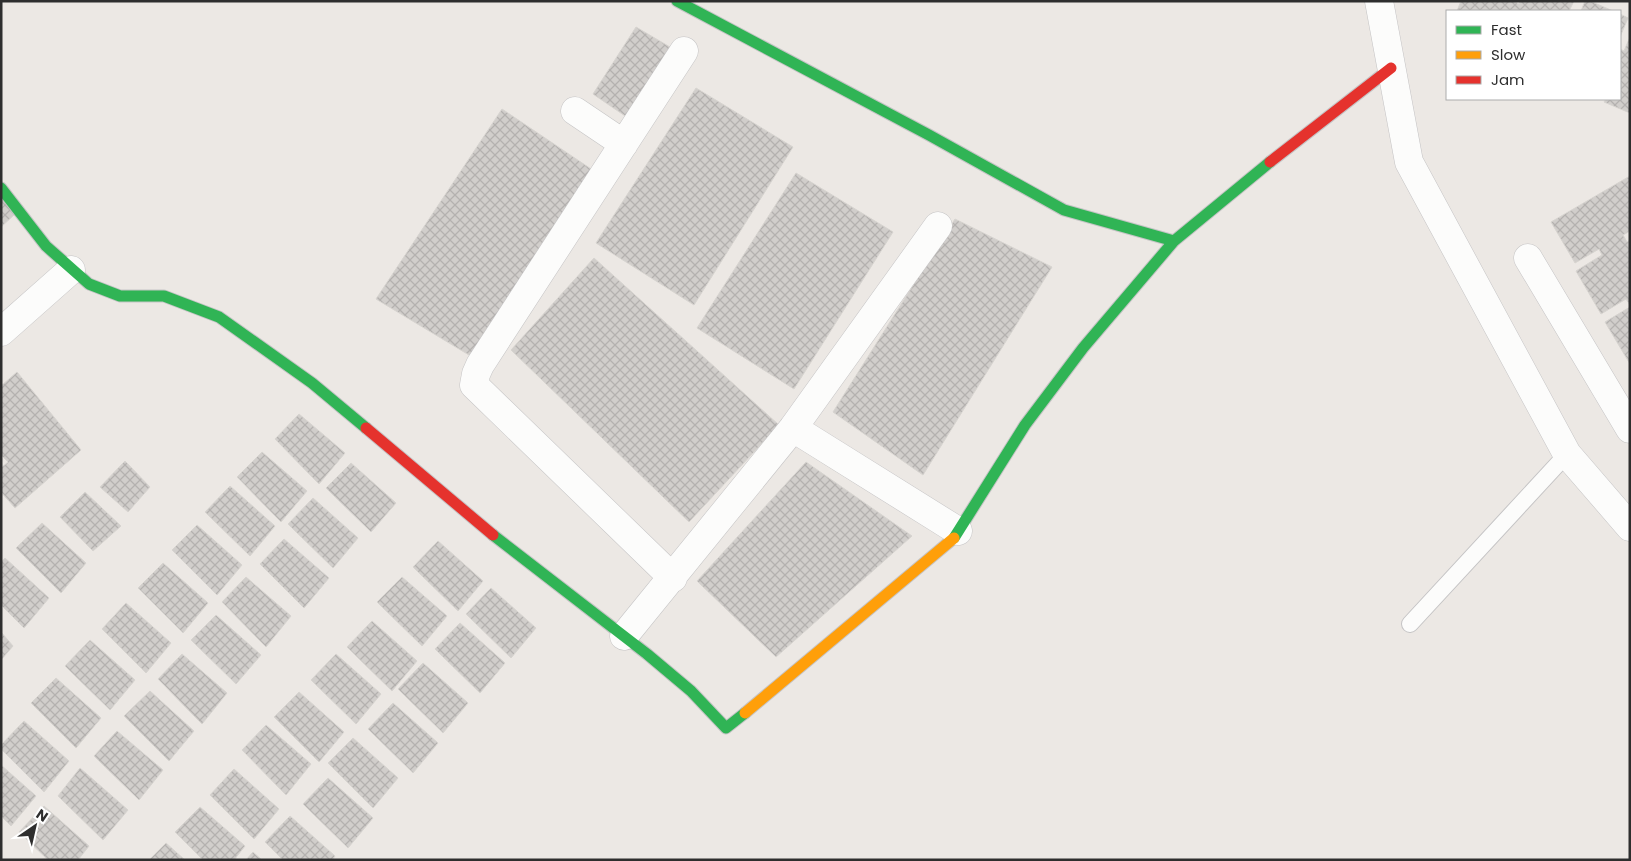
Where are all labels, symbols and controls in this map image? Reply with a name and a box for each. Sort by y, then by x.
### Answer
legend [1446,10,1621,100]
text: Fast [1491,19,1522,40]
text: Slow [1491,44,1526,65]
text: Jam [1491,69,1525,90]
north arrow [10,801,60,851]
text: N [32,804,52,826]

